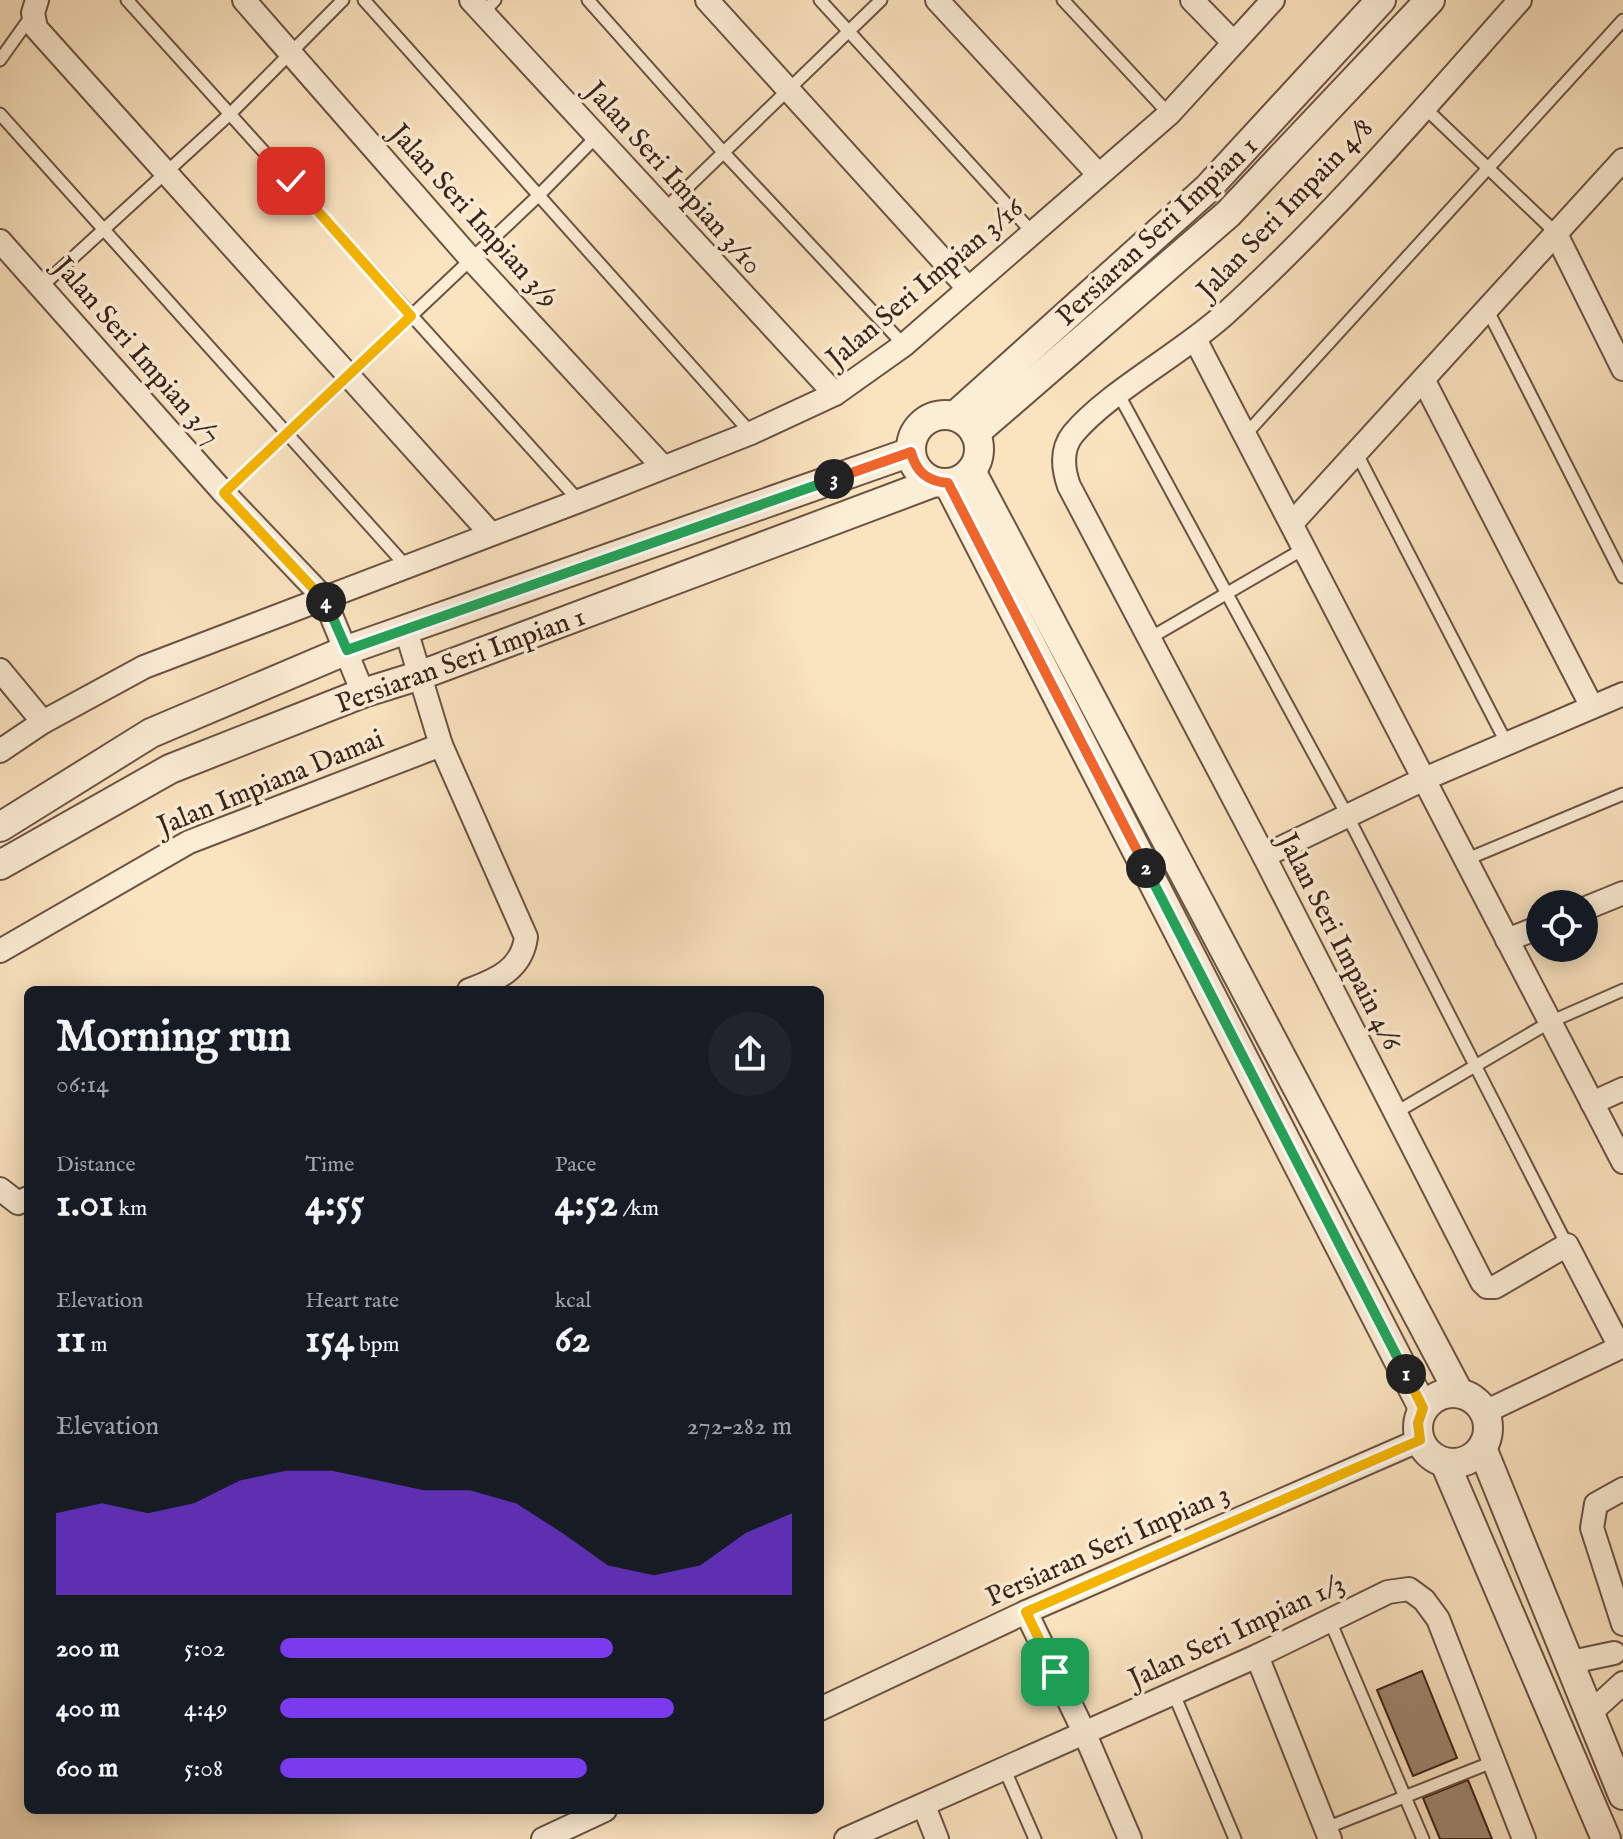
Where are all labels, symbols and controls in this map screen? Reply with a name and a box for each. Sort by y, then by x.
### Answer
street label: Jalan Seri Impian 3/10 [575,73,769,283]
street label: Jalan Seri Impain 4/8 [1188,112,1381,310]
street label: Jalan Seri Impian 3/9 [379,115,565,316]
street label: Persiaran Seri Impian 1 [1050,129,1266,334]
pin [257,147,325,215]
icon: check [269,159,313,203]
street label: Jalan Seri Impian 3/16 [818,191,1032,378]
street label: Jalan Seri Impian 3/7 [43,248,227,453]
pin: 3 [814,459,854,499]
text: 3 [830,465,838,493]
pin: 4 [306,582,346,622]
text: 4 [321,588,331,616]
street label: Persiaran Seri Impian 1 [331,600,590,723]
street label: Jalan Impiana Damai [150,722,389,846]
street label: Jalan Seri Impain 4/6 [1268,825,1409,1058]
pin: 2 [1126,848,1166,888]
text: 2 [1141,854,1151,882]
map controls [1526,890,1598,962]
button: locate [1526,890,1598,962]
text: Morning run [56,1010,291,1066]
button: share [708,1012,792,1096]
text: 06:14 [56,1068,109,1101]
text: Distance [56,1151,136,1179]
text: Time [305,1151,354,1179]
text: Pace [555,1151,596,1179]
text: 1.01 [56,1179,114,1230]
text: 4:55 [305,1179,364,1230]
text: 4:52 [555,1179,618,1230]
text: km [114,1195,147,1223]
text: /km [618,1195,659,1223]
text: Elevation [56,1287,143,1315]
text: Heart rate [305,1287,399,1315]
text: kcal [555,1287,591,1315]
text: 11 [56,1315,86,1366]
text: 154 [305,1315,354,1366]
text: 62 [555,1315,590,1366]
text: m [86,1331,108,1359]
text: bpm [354,1331,400,1359]
pin: 1 [1386,1354,1426,1394]
text: 1 [1402,1360,1410,1388]
text: Elevation [56,1410,159,1443]
text: 272–282 m [687,1410,792,1443]
street label: Persiaran Seri Impian 3 [981,1477,1235,1616]
street label: Jalan Seri Impian 1/3 [1121,1567,1351,1699]
text: 200 m [56,1632,120,1665]
text: 5:02 [184,1632,225,1665]
pin [1021,1638,1089,1706]
icon: arrive [1033,1650,1077,1694]
text: 400 m [56,1692,120,1725]
text: 4:49 [184,1692,228,1725]
text: 600 m [56,1752,118,1785]
text: 5:08 [184,1752,223,1785]

